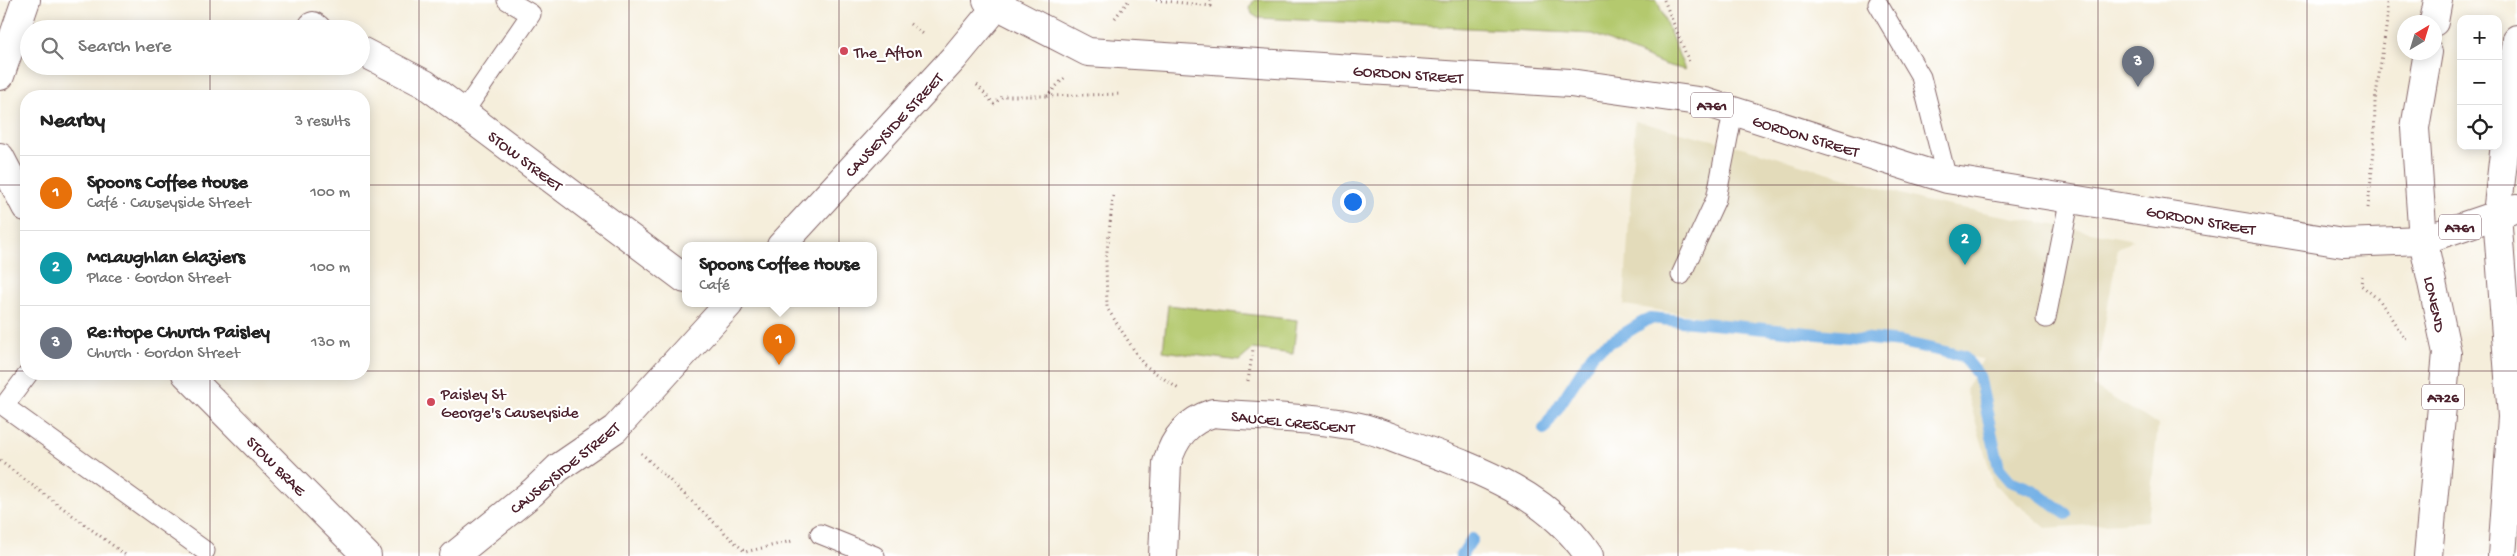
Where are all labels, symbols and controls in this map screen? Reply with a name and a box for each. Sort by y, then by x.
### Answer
north arrow [2397,15,2442,60]
map controls [2457,15,2502,150]
button: + [2457,15,2502,60]
search box [20,20,370,75]
icon: search [38,34,66,62]
text: Search here [78,36,172,59]
marker: The_Afton [838,45,850,57]
place label: The_Afton [853,45,922,64]
pin: 3 [2122,46,2154,87]
button: − [2457,60,2502,105]
street label: GORDON STREET [1352,63,1464,90]
street label: CAUSEYSIDE STREET [842,70,949,182]
road number: A761 [1691,92,1733,118]
button: locate [2457,105,2502,150]
text: Nearby [40,110,105,135]
text: 3 results [295,113,350,132]
street label: GORDON STREET [1749,113,1861,164]
street label: STOW STREET [483,129,566,198]
text: Spoons Coffee House [87,172,248,195]
text: 1 [53,184,59,203]
text: 100 m [310,184,350,203]
your location [1340,189,1366,215]
text: Café · Causeyside Street [87,195,251,214]
street label: GORDON STREET [2144,203,2257,242]
road number: A761 [2439,214,2481,240]
pin: 2 [1949,224,1981,265]
popup [682,242,877,307]
text: McLaughlan Glaziers [87,247,245,270]
text: Spoons Coffee House [699,254,860,277]
text: 2 [52,259,60,278]
text: 100 m [310,259,350,278]
text: Place · Gordon Street [87,270,230,289]
street label: LONEND [2417,275,2448,335]
text: Café [699,277,730,296]
text: Re:Hope Church Paisley [87,322,270,345]
pin: 1 [763,324,795,365]
text: 3 [52,334,60,353]
text: 130 m [311,334,350,353]
text: Church · Gordon Street [87,345,240,364]
road number: A726 [2422,384,2464,410]
place label: Paisley St George's Causeyside [440,387,579,424]
marker: Paisley St George's Causeyside [425,396,437,408]
street label: SAUCEL CRESCENT [1230,409,1356,441]
street label: CAUSEYSIDE STREET [508,419,626,520]
street label: STOW BRAE [241,434,309,502]

